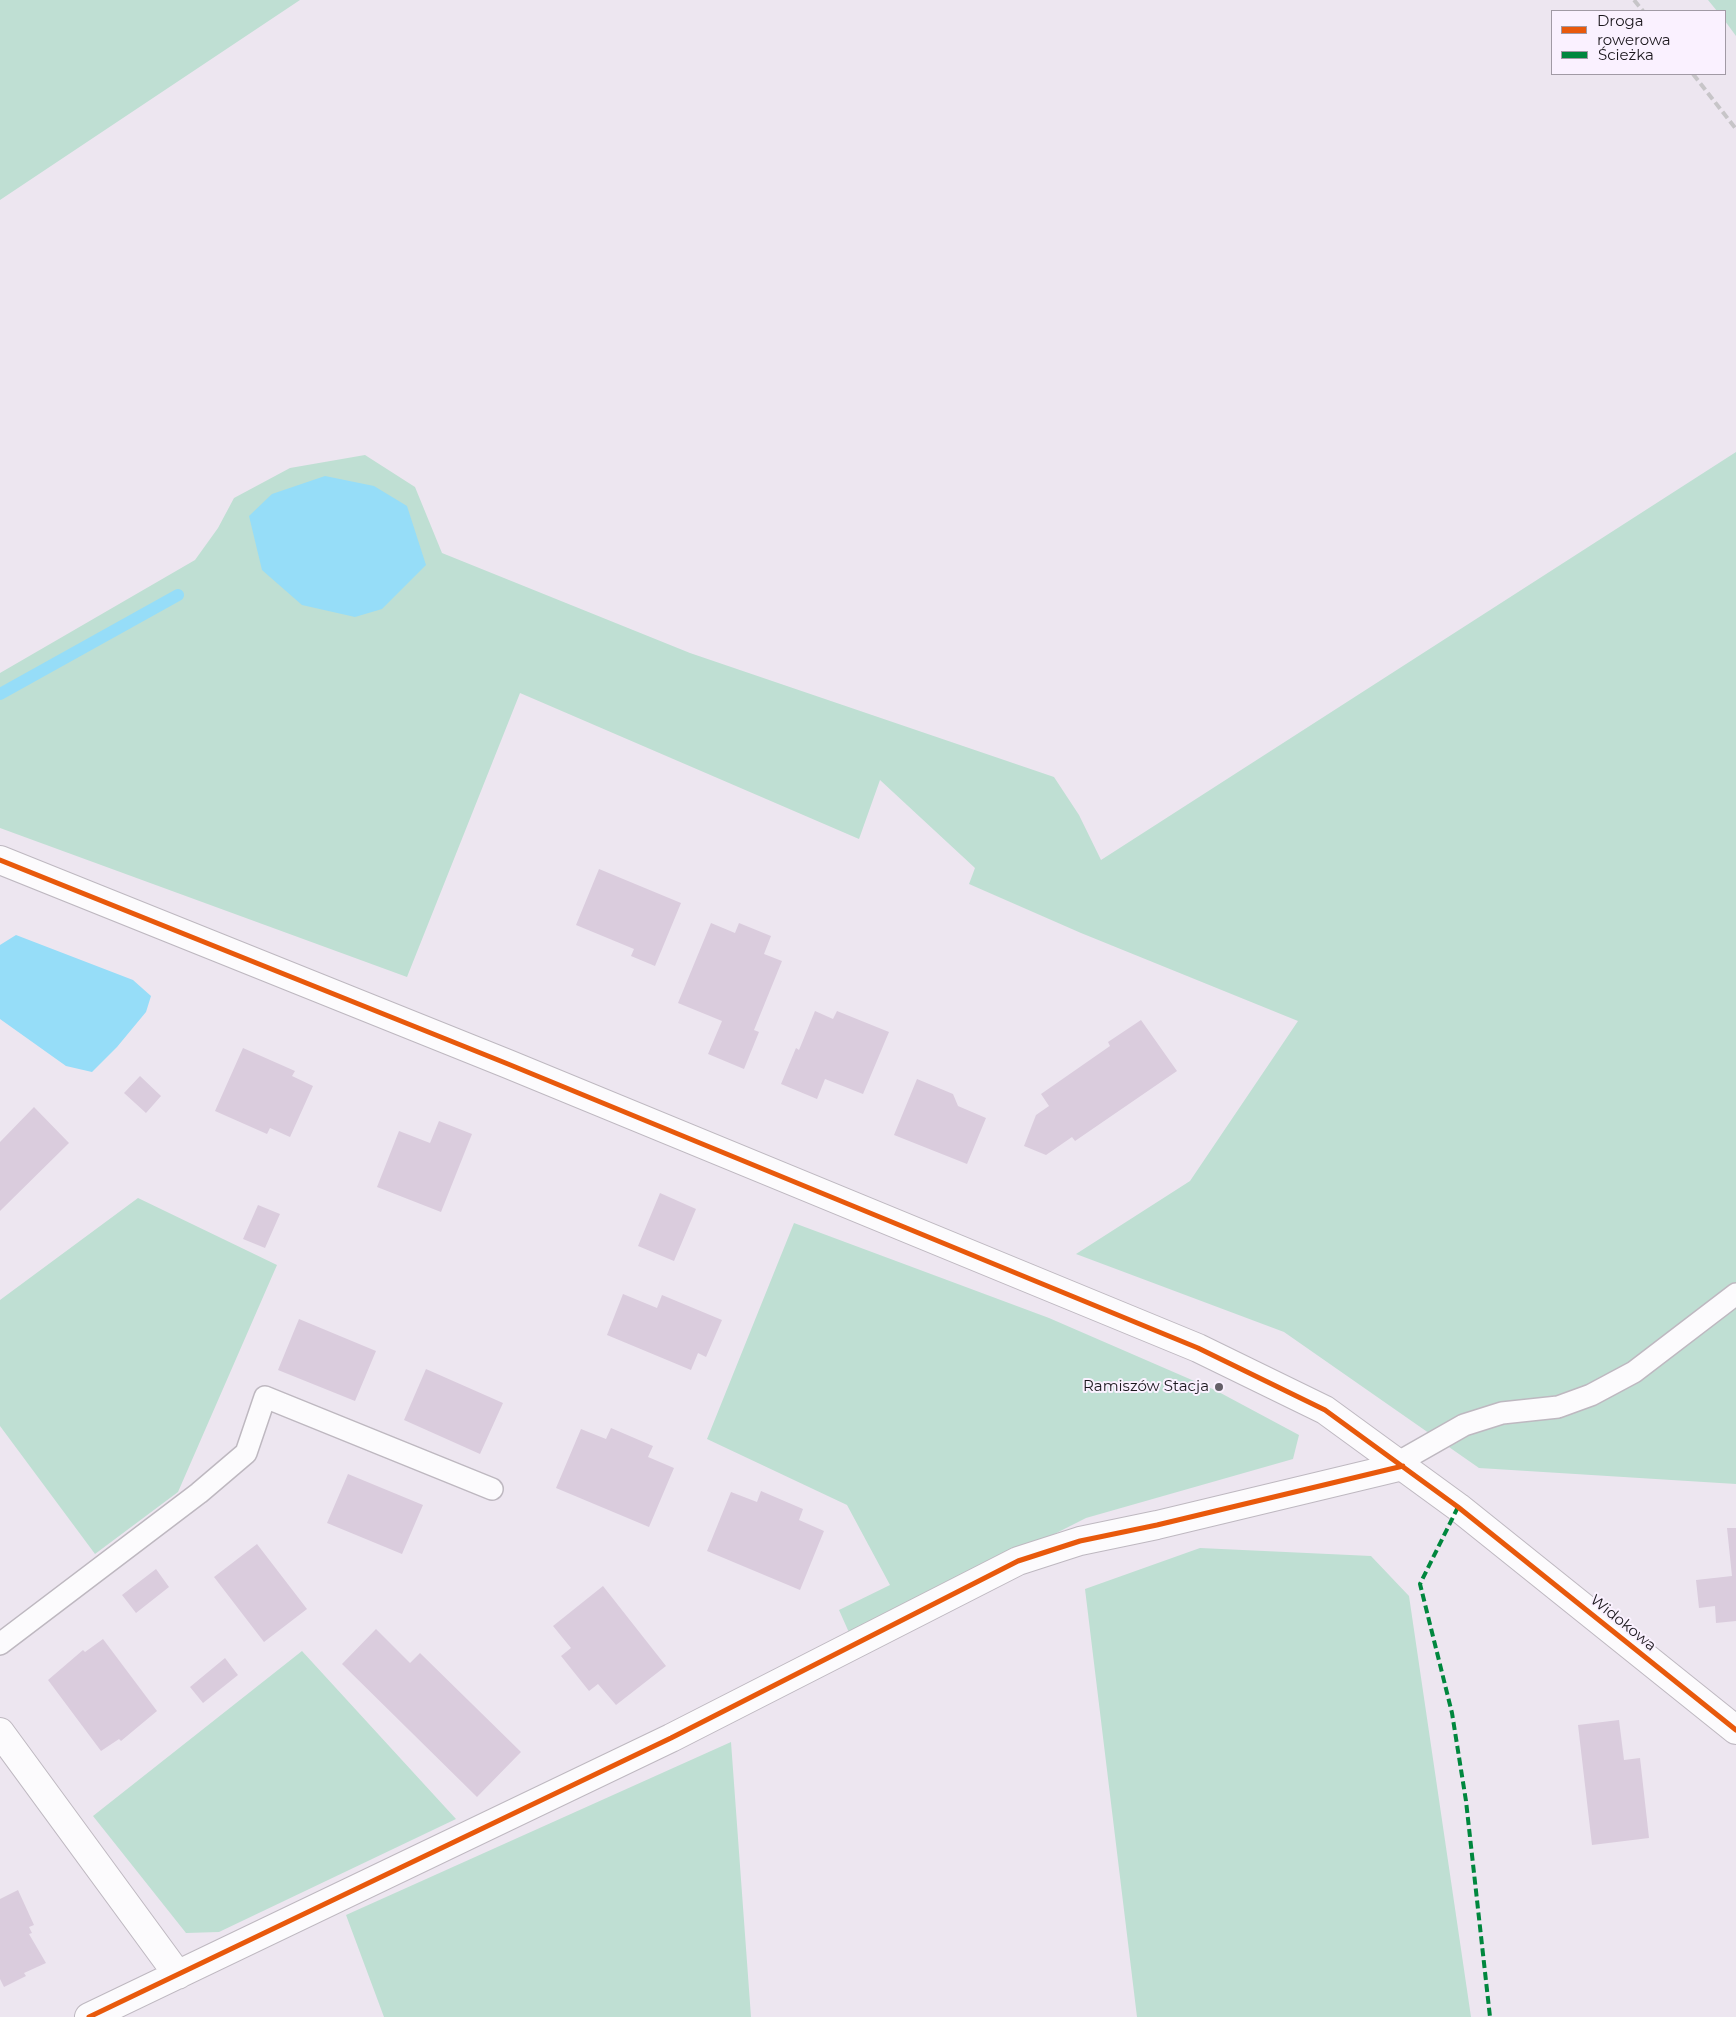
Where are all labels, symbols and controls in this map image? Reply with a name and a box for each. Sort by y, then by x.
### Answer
legend [1551,10,1726,75]
text: Droga rowerowa [1597,11,1671,49]
text: Ścieżka [1598,45,1654,64]
place label: Ramiszów Stacja [1083,1378,1209,1396]
marker: Ramiszów Stacja [1213,1381,1225,1393]
street label: Widokowa [1586,1591,1660,1655]

